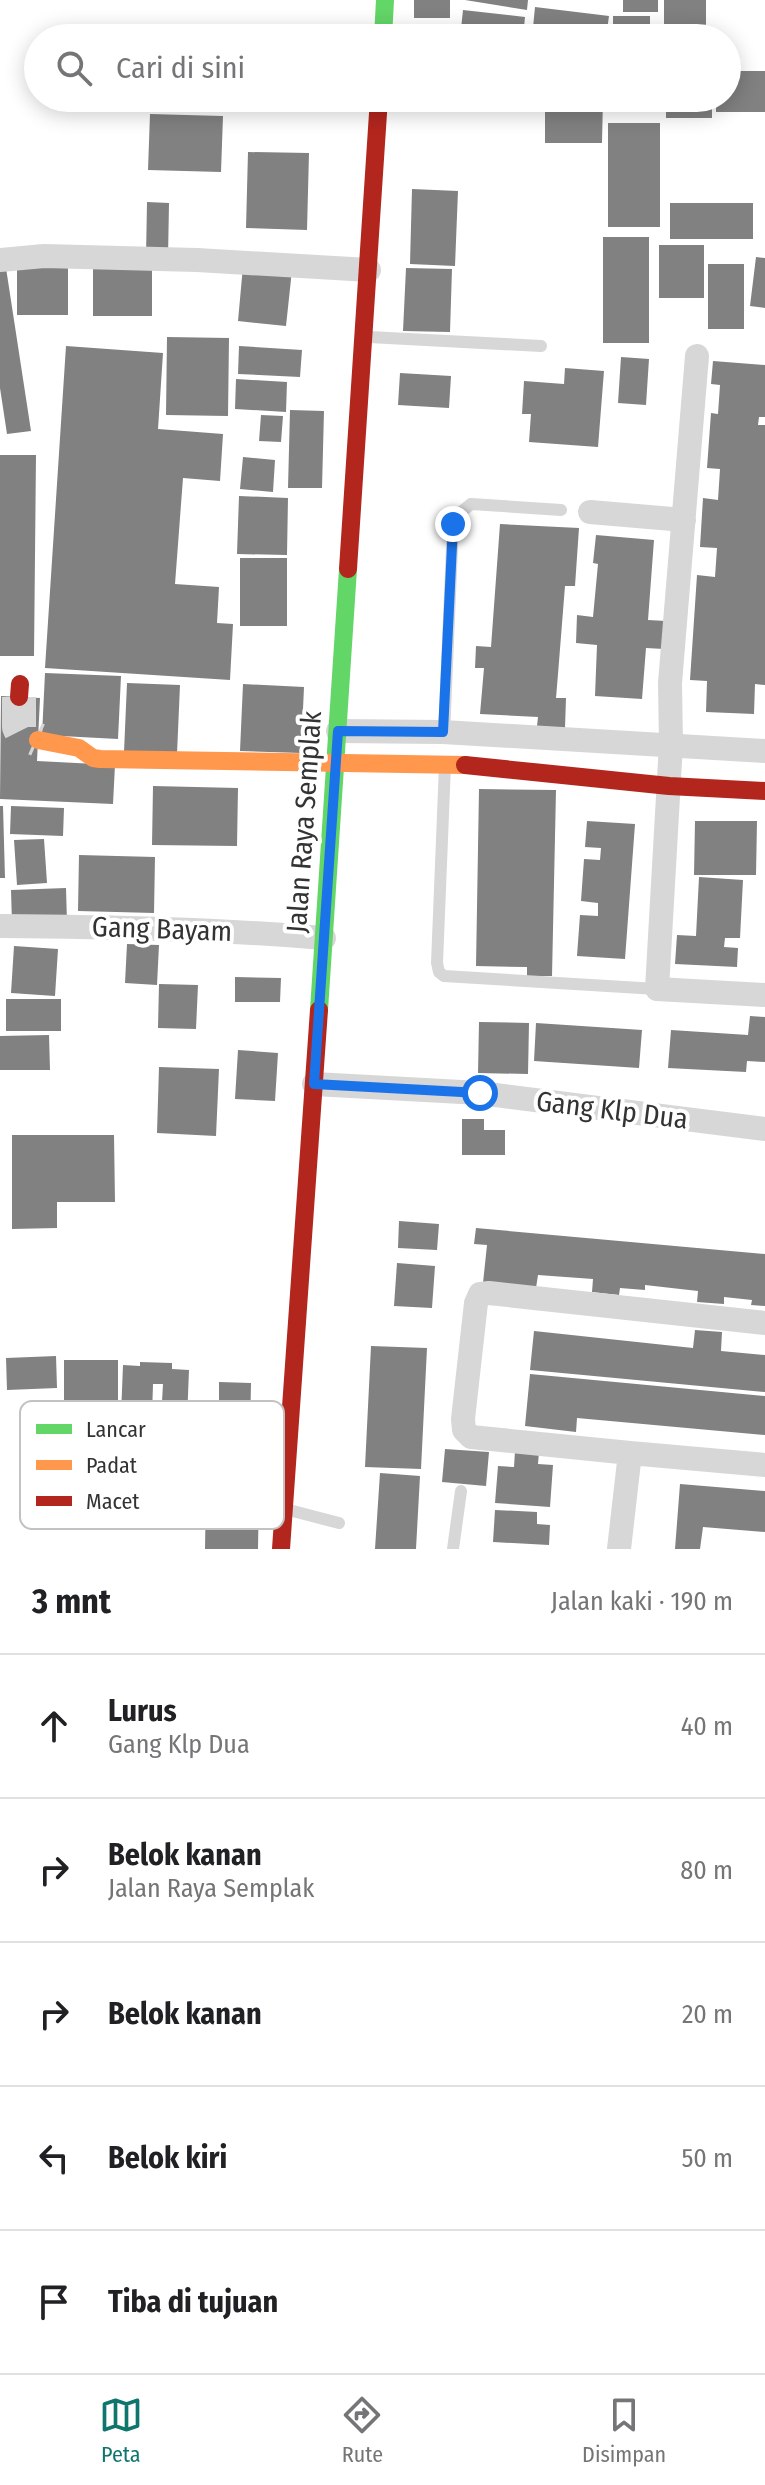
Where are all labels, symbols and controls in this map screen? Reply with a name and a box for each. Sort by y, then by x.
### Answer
search box [24,24,741,112]
icon: search [52,46,96,90]
text: Cari di sini [116,50,245,86]
route end [435,506,471,542]
street label: Jalan Raya Semplak [280,709,328,934]
street label: Gang Bayam [91,910,233,948]
route start [462,1075,498,1111]
street label: Gang Klp Dua [534,1084,690,1136]
legend [20,1401,284,1529]
text: Lancar [86,1416,146,1443]
text: Padat [86,1452,138,1479]
text: Macet [86,1488,140,1515]
text: 3 mnt [32,1581,111,1622]
text: Jalan kaki · 190 m [551,1586,733,1617]
text: Lurus [108,1693,177,1729]
icon: ahead [32,1704,76,1748]
text: 40 m [681,1711,733,1742]
text: Gang Klp Dua [108,1729,250,1760]
text: Belok kanan [108,1837,262,1873]
icon: right [32,1848,76,1892]
text: 80 m [680,1855,733,1886]
text: Jalan Raya Semplak [108,1873,314,1904]
icon: right [32,1992,76,2036]
text: Belok kanan [108,1996,262,2032]
text: 20 m [682,1999,733,2030]
icon: left [32,2136,76,2180]
text: Belok kiri [108,2140,227,2176]
text: 50 m [681,2143,733,2174]
icon: arrive [32,2280,76,2324]
text: Tiba di tujuan [108,2284,278,2320]
tab: Peta [99,2393,143,2468]
tab: Rute [340,2393,384,2468]
tab: Disimpan [582,2393,666,2468]

